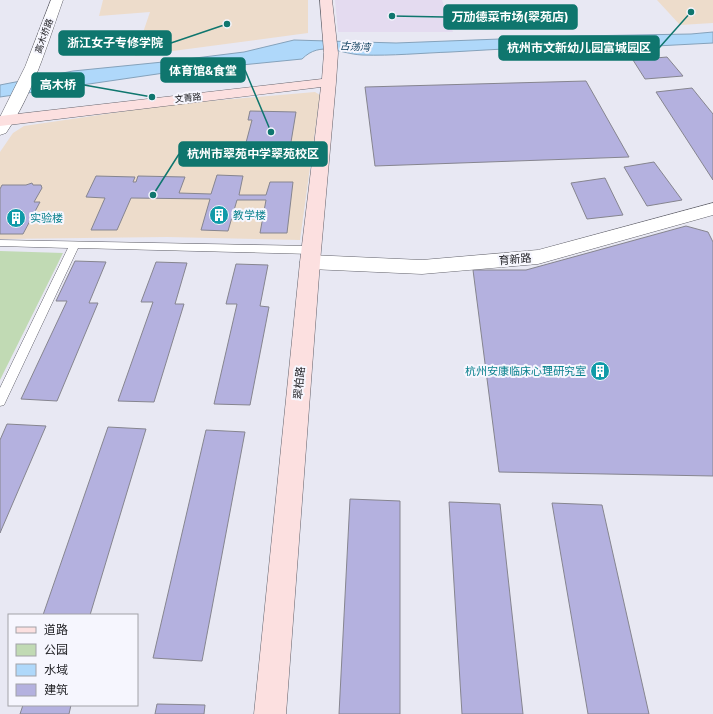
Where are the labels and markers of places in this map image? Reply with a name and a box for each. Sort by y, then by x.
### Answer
callout: 万劢德菜巿场(翠苑店) [444,5,577,29]
callout: 浙江女子专修学院 [59,31,171,55]
callout: 杭州市文新幼儿园富城园区 [499,36,659,60]
callout: 体育馆&食堂 [161,58,245,82]
callout: 高木桥 [32,73,84,97]
callout: 杭州市翠苑中学翠苑校区 [179,142,327,166]
building icon: 教学楼 [208,204,230,226]
building icon: 实验楼 [5,207,27,229]
place label: 教学楼 [233,208,266,222]
place label: 实验楼 [30,211,63,225]
building icon: 杭州安康临床心理研究室 [589,360,611,382]
place label: 杭州安康临床心理研究室 [465,364,586,378]

